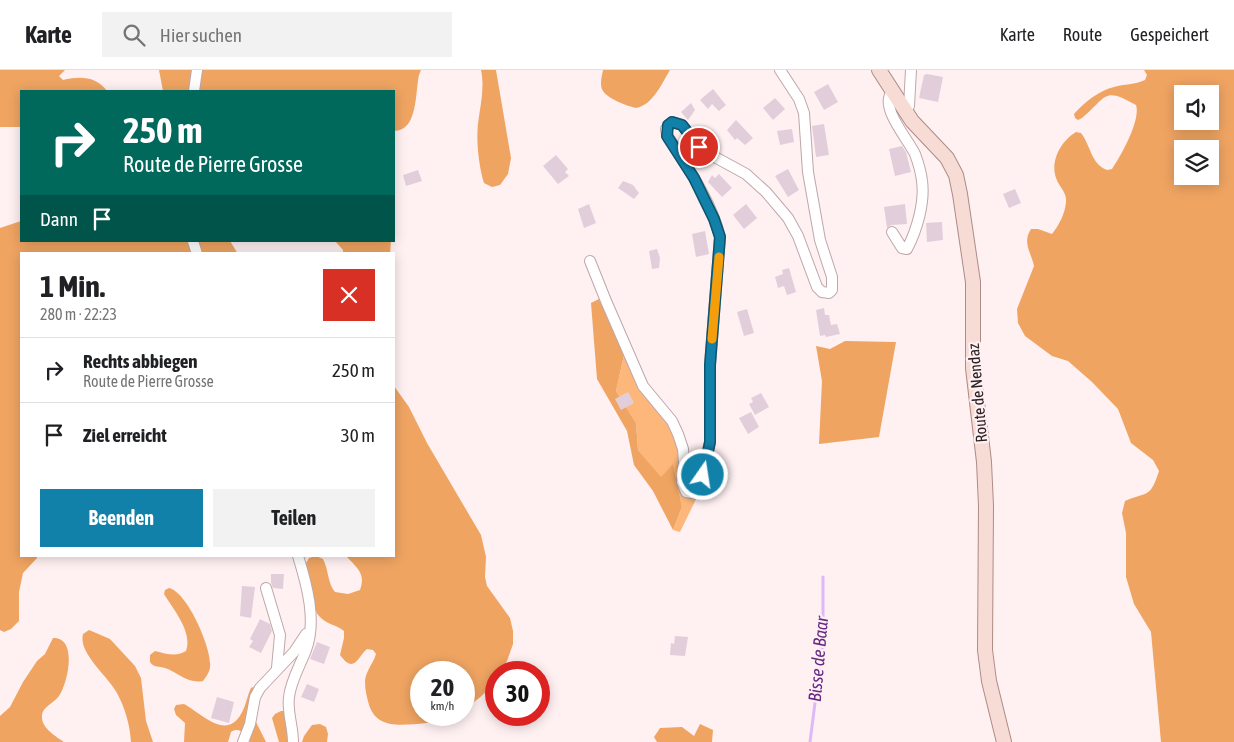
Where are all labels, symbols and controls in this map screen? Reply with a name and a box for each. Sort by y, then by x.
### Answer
search box [102,12,452,57]
text: Karte [25,21,72,48]
icon: search [120,21,148,49]
text: Hier suchen [160,24,242,46]
text: Karte [1000,24,1035,45]
text: Route [1063,24,1102,45]
text: Gespeichert [1130,24,1209,45]
map controls [1174,85,1219,185]
button: sound [1174,85,1219,130]
icon: right [40,110,105,175]
text: 250 m [123,110,202,150]
pin [678,126,720,168]
icon: arrive [685,133,713,161]
button: layers [1174,140,1219,185]
text: Route de Pierre Grosse [123,151,303,177]
icon: arrive [88,205,116,233]
text: Dann [40,208,78,230]
text: 1 Min. [40,269,105,303]
button: close [323,269,375,321]
text: 280 m · 22:23 [40,305,117,323]
street label: Route de Nendaz [964,342,990,443]
text: Rechts abbiegen [83,350,198,372]
icon: right [40,356,68,384]
text: 250 m [332,359,375,381]
text: Route de Pierre Grosse [83,372,214,390]
icon: arrive [40,421,68,449]
text: Ziel erreicht [83,424,167,446]
text: 30 m [341,424,375,446]
position arrow [676,448,728,500]
button: Beenden [40,489,203,547]
button: Teilen [213,489,375,547]
water label: Bisse de Baar [804,615,832,703]
speed limit sign: 30 [485,661,550,726]
text: 20 [431,673,454,701]
text: km/h [431,699,454,713]

